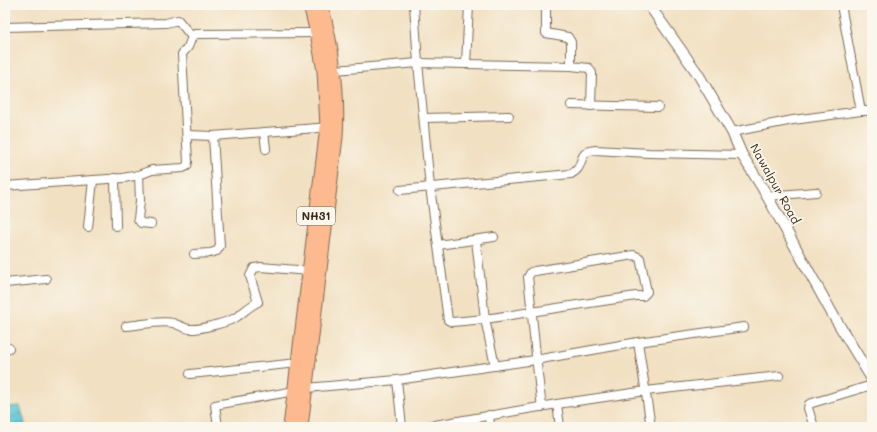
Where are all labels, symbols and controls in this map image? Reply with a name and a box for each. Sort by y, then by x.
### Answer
street label: Nawalpur Road [747,140,805,227]
road number: NH31 [297,207,335,225]

